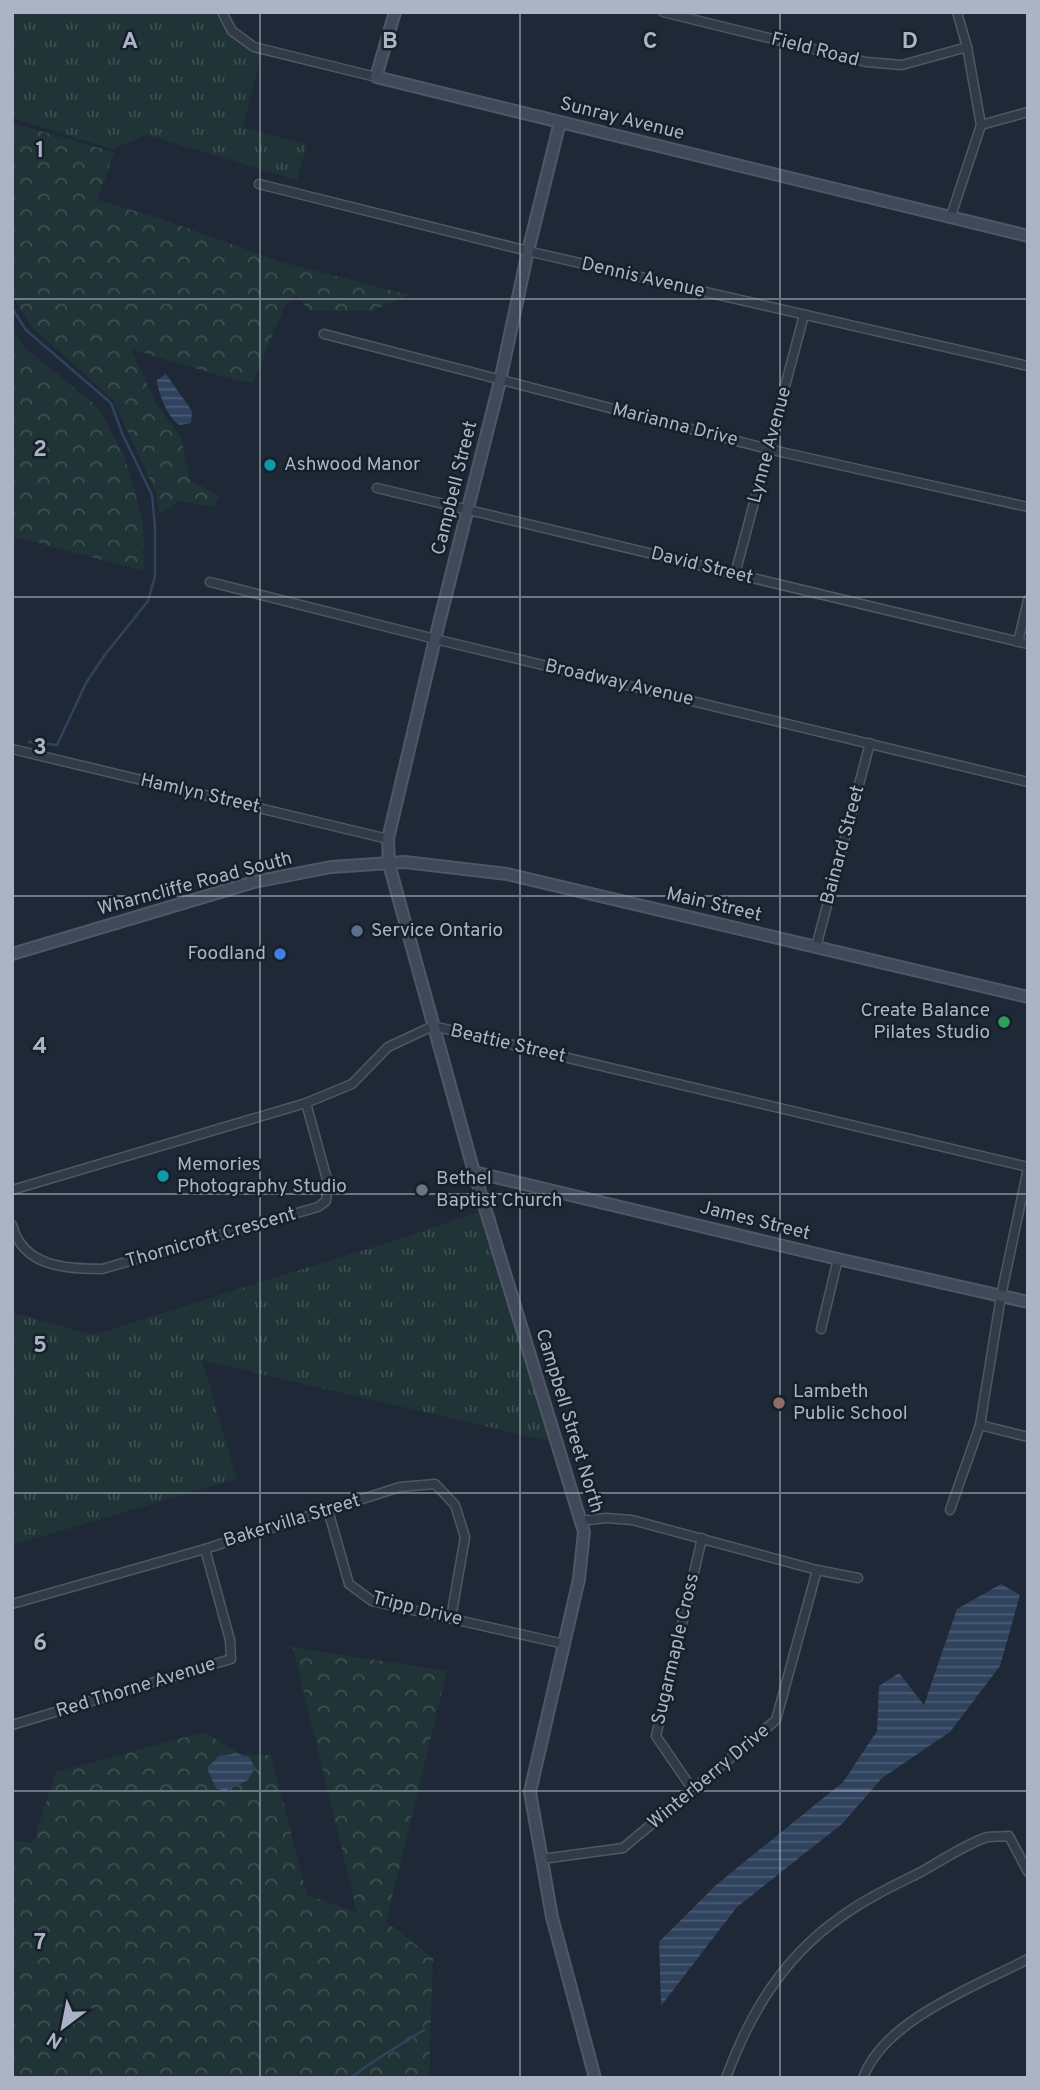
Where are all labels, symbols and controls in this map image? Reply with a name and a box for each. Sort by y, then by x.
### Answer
street label: Field Road [769,27,861,73]
text: A [122,28,138,57]
text: B [382,28,398,57]
text: C [643,28,657,57]
text: D [902,28,918,57]
street label: Sunray Avenue [557,92,687,146]
text: 1 [35,137,45,166]
street label: Dennis Avenue [579,252,707,304]
street label: Lynne Avenue [743,384,797,506]
street label: Marianna Drive [610,398,740,452]
street label: Campbell Street [427,418,483,558]
text: 2 [33,436,47,465]
place label: Ashwood Manor [284,453,421,477]
marker: Ashwood Manor [262,457,278,473]
street label: David Street [648,542,756,590]
street label: Broadway Avenue [542,654,696,712]
text: 3 [33,734,47,763]
street label: Hamlyn Street [138,769,262,819]
street label: Bainard Street [816,783,870,907]
street label: Wharncliffe Road South [95,846,295,922]
street label: Main Street [664,882,764,928]
place label: Service Ontario [371,919,503,943]
marker: Service Ontario [349,923,365,939]
place label: Foodland [187,942,266,966]
marker: Foodland [272,946,288,962]
place label: Create Balance Pilates Studio [861,999,990,1045]
marker: Create Balance Pilates Studio [996,1014,1012,1030]
street label: Beattie Street [448,1019,568,1069]
text: 4 [33,1033,47,1062]
place label: Memories Photography Studio [177,1153,347,1199]
place label: Bethel Baptist Church [436,1167,562,1213]
marker: Memories Photography Studio [155,1168,171,1184]
marker: Bethel Baptist Church [414,1182,430,1198]
street label: James Street [697,1196,813,1246]
street label: Thornicroft Crescent [123,1202,299,1274]
street label: Campbell Street North [530,1326,608,1516]
text: 5 [33,1332,47,1361]
place label: Lambeth Public School [793,1380,908,1426]
marker: Lambeth Public School [771,1395,787,1411]
street label: Bakervilla Street [221,1489,363,1553]
street label: Sugarmaple Cross [647,1571,705,1727]
street label: Tripp Drive [369,1586,465,1632]
text: 6 [33,1630,47,1659]
street label: Red Thorne Avenue [53,1652,219,1724]
street label: Winterberry Drive [643,1719,775,1835]
text: 7 [34,1929,46,1958]
north arrow [28,1992,98,2062]
text: N [43,2026,67,2054]

